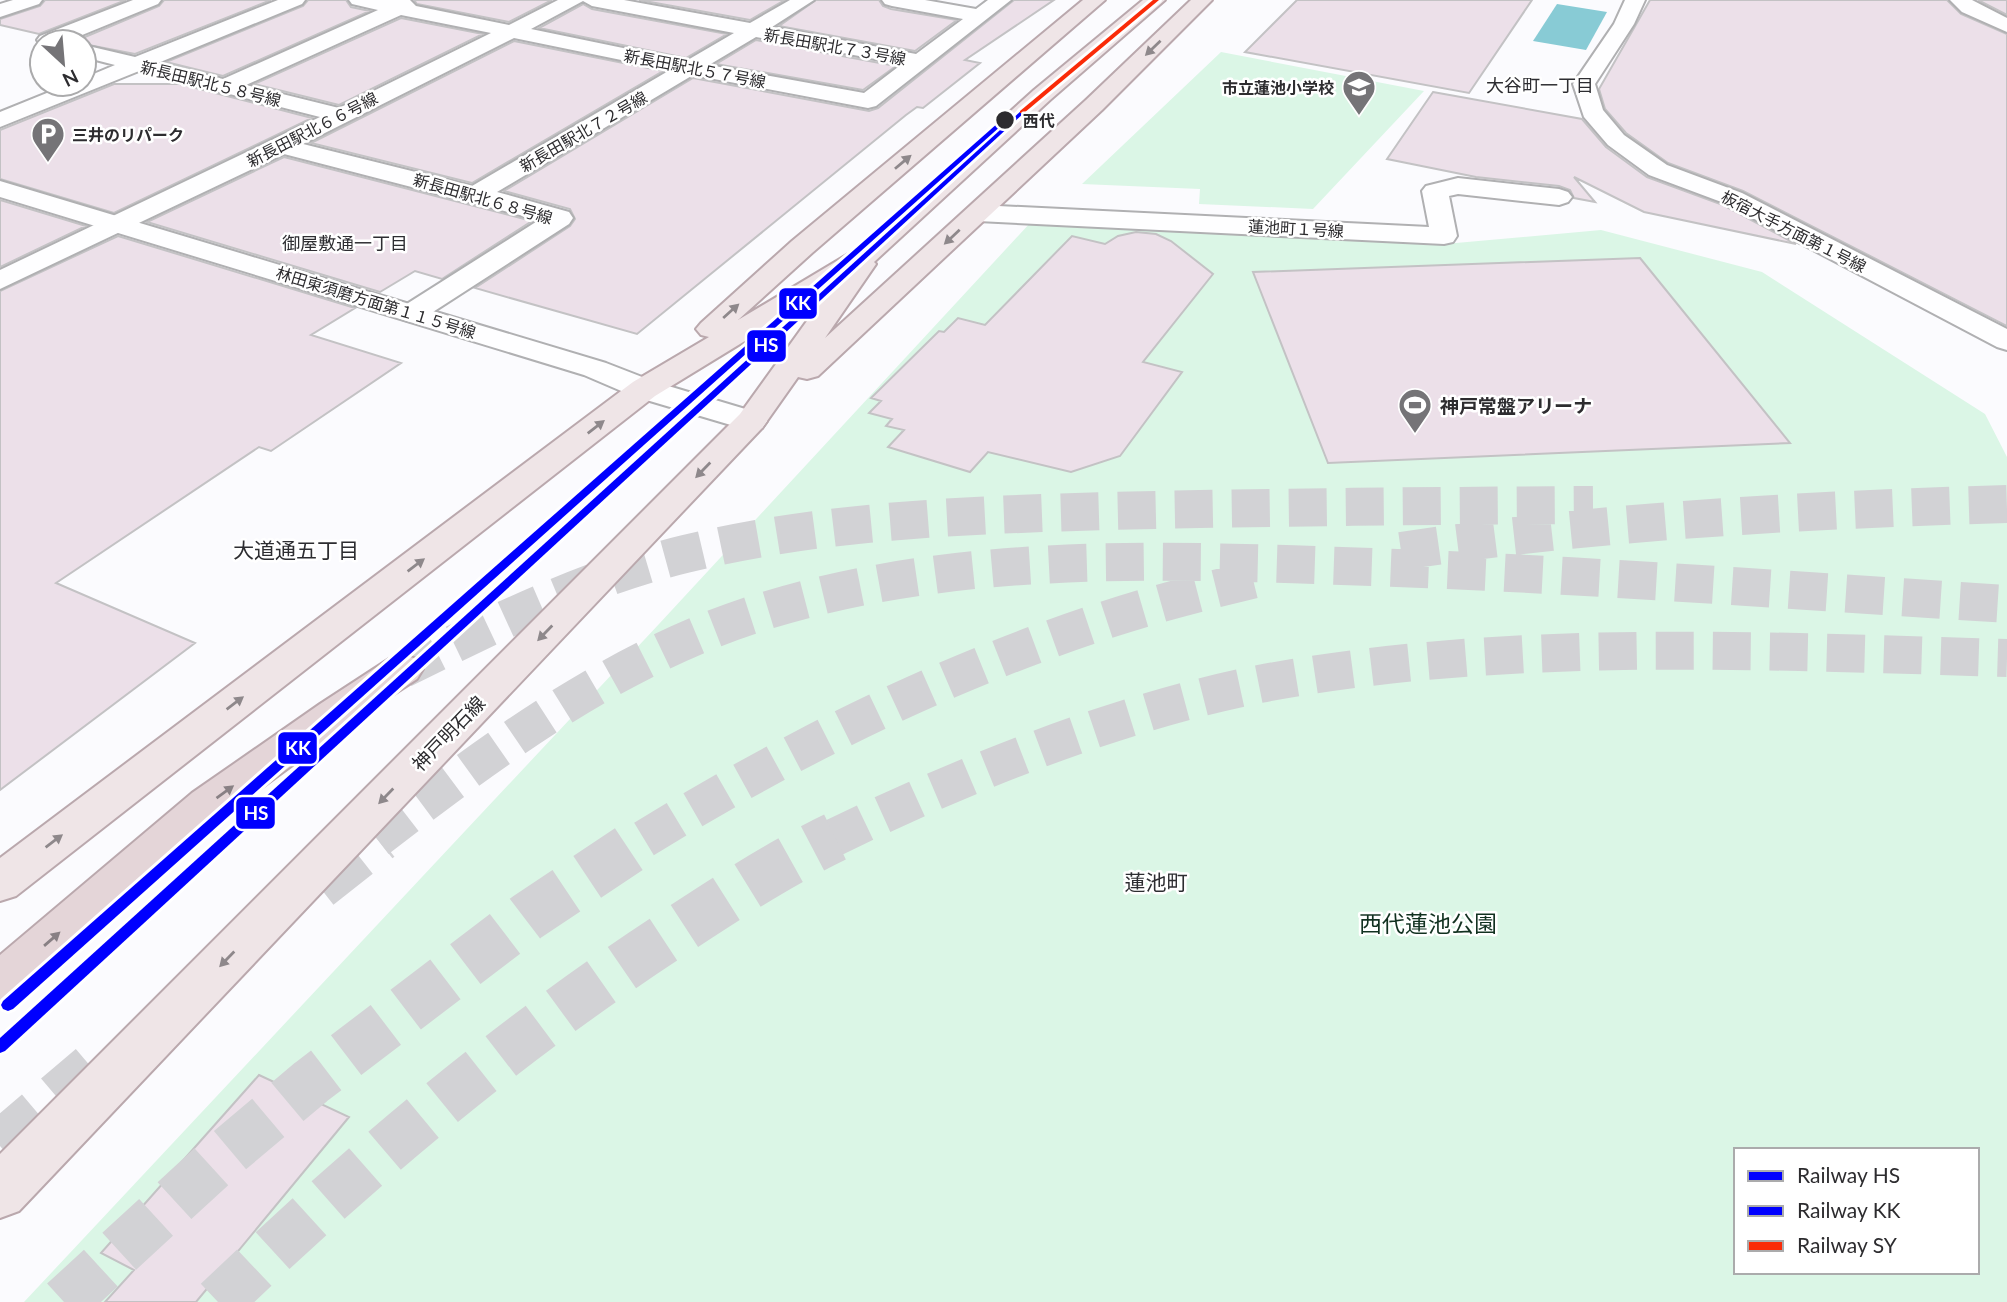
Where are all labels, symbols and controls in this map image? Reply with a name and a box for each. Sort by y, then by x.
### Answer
street label: 新長田駅北７３号線 [762,24,908,68]
north arrow [28,28,98,98]
one-way arrow [1145,39,1162,55]
street label: 新長田駅北５７号線 [623,45,767,91]
street label: 新長田駅北５８号線 [139,56,283,110]
text: N [59,65,82,92]
school or university icon: 市立蓮池小学校 [1340,68,1378,117]
district label: 大谷町一丁目 [1486,74,1594,96]
place label: 市立蓮池小学校 [1222,78,1334,97]
street label: 新長田駅北７２号線 [516,87,650,175]
street label: 新長田駅北６６号線 [244,88,380,170]
marker: 西代 [994,109,1016,131]
place label: 西代 [1023,111,1055,130]
parking icon: 三井のリパーク [29,115,67,164]
place label: 三井のリパーク [72,125,184,144]
one-way arrow [894,154,912,170]
street label: 新長田駅北６８号線 [411,169,555,227]
street label: 板宿大手方面第１号線 [1718,186,1870,276]
street label: 蓮池町１号線 [1248,216,1344,240]
one-way arrow [944,229,961,245]
district label: 御屋敷通一丁目 [282,232,408,254]
street label: 林田東須磨方面第１１５号線 [274,263,478,341]
line badge: KK [778,287,818,320]
text: KK [785,291,812,314]
one-way arrow [722,303,739,319]
line badge: HS [746,329,787,363]
text: HS [753,333,779,356]
sports icon: 神戸常盤アリーナ [1396,386,1434,435]
place label: 神戸常盤アリーナ [1440,394,1592,417]
one-way arrow [587,420,605,434]
one-way arrow [696,461,712,478]
district label: 大道通五丁目 [233,537,359,562]
one-way arrow [406,557,424,572]
one-way arrow [537,624,553,641]
street label: 神戸明石線 [407,691,489,775]
one-way arrow [226,697,244,711]
line badge: KK [277,731,318,765]
text: KK [285,736,312,759]
one-way arrow [216,785,234,799]
one-way arrow [378,788,394,804]
line badge: HS [235,796,276,830]
text: HS [243,801,269,824]
one-way arrow [45,835,63,849]
district label: 蓮池町 [1125,869,1188,894]
park label: 西代蓮池公園 [1359,909,1497,937]
one-way arrow [43,932,60,947]
one-way arrow [219,951,236,968]
legend [1734,1148,1979,1274]
text: Railway HS [1797,1162,1900,1187]
text: Railway KK [1797,1197,1901,1222]
text: Railway SY [1797,1232,1898,1257]

